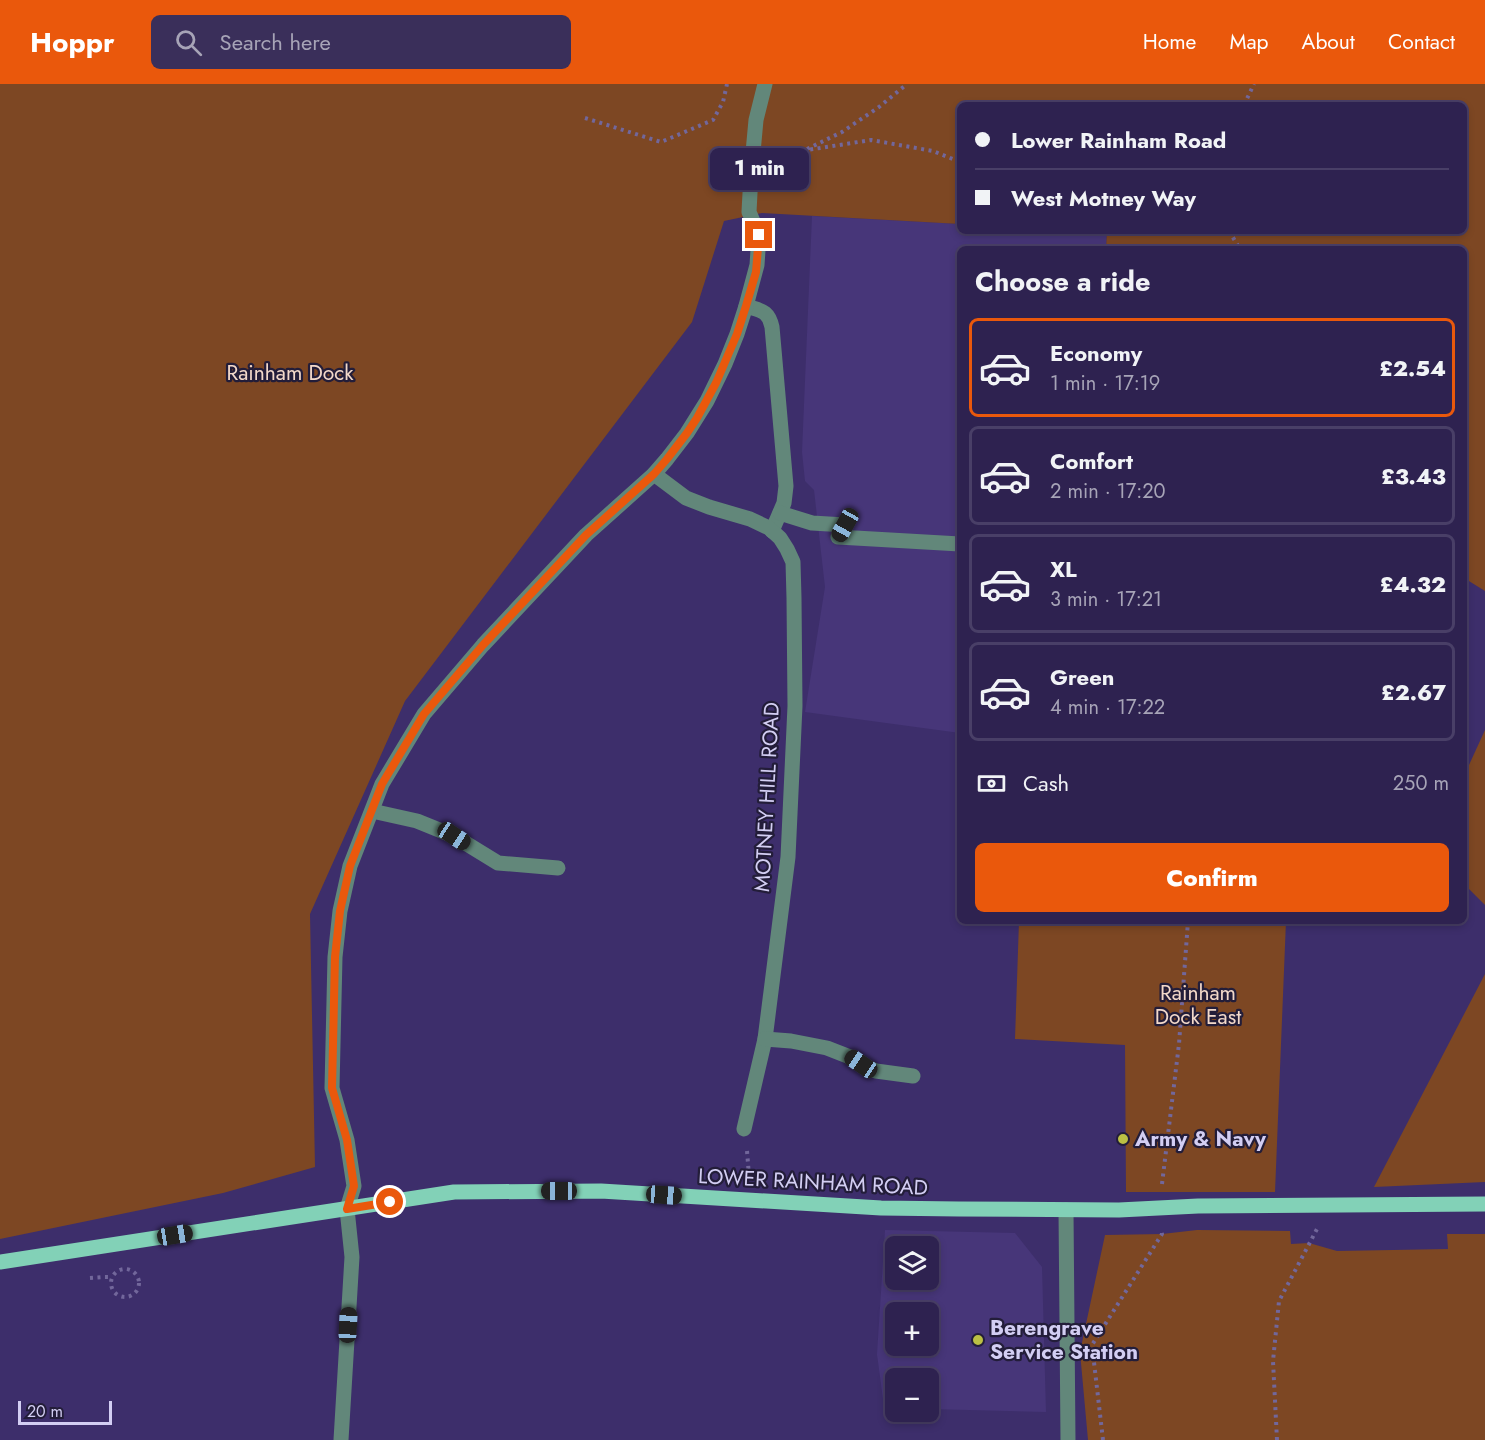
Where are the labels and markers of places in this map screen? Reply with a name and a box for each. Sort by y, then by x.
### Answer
place label: Army & Navy [1134,1124,1267,1154]
marker: Army & Navy [1116,1132,1130,1146]
place label: Berengrave Service Station [990,1313,1138,1367]
marker: Berengrave Service Station [971,1333,985,1347]

